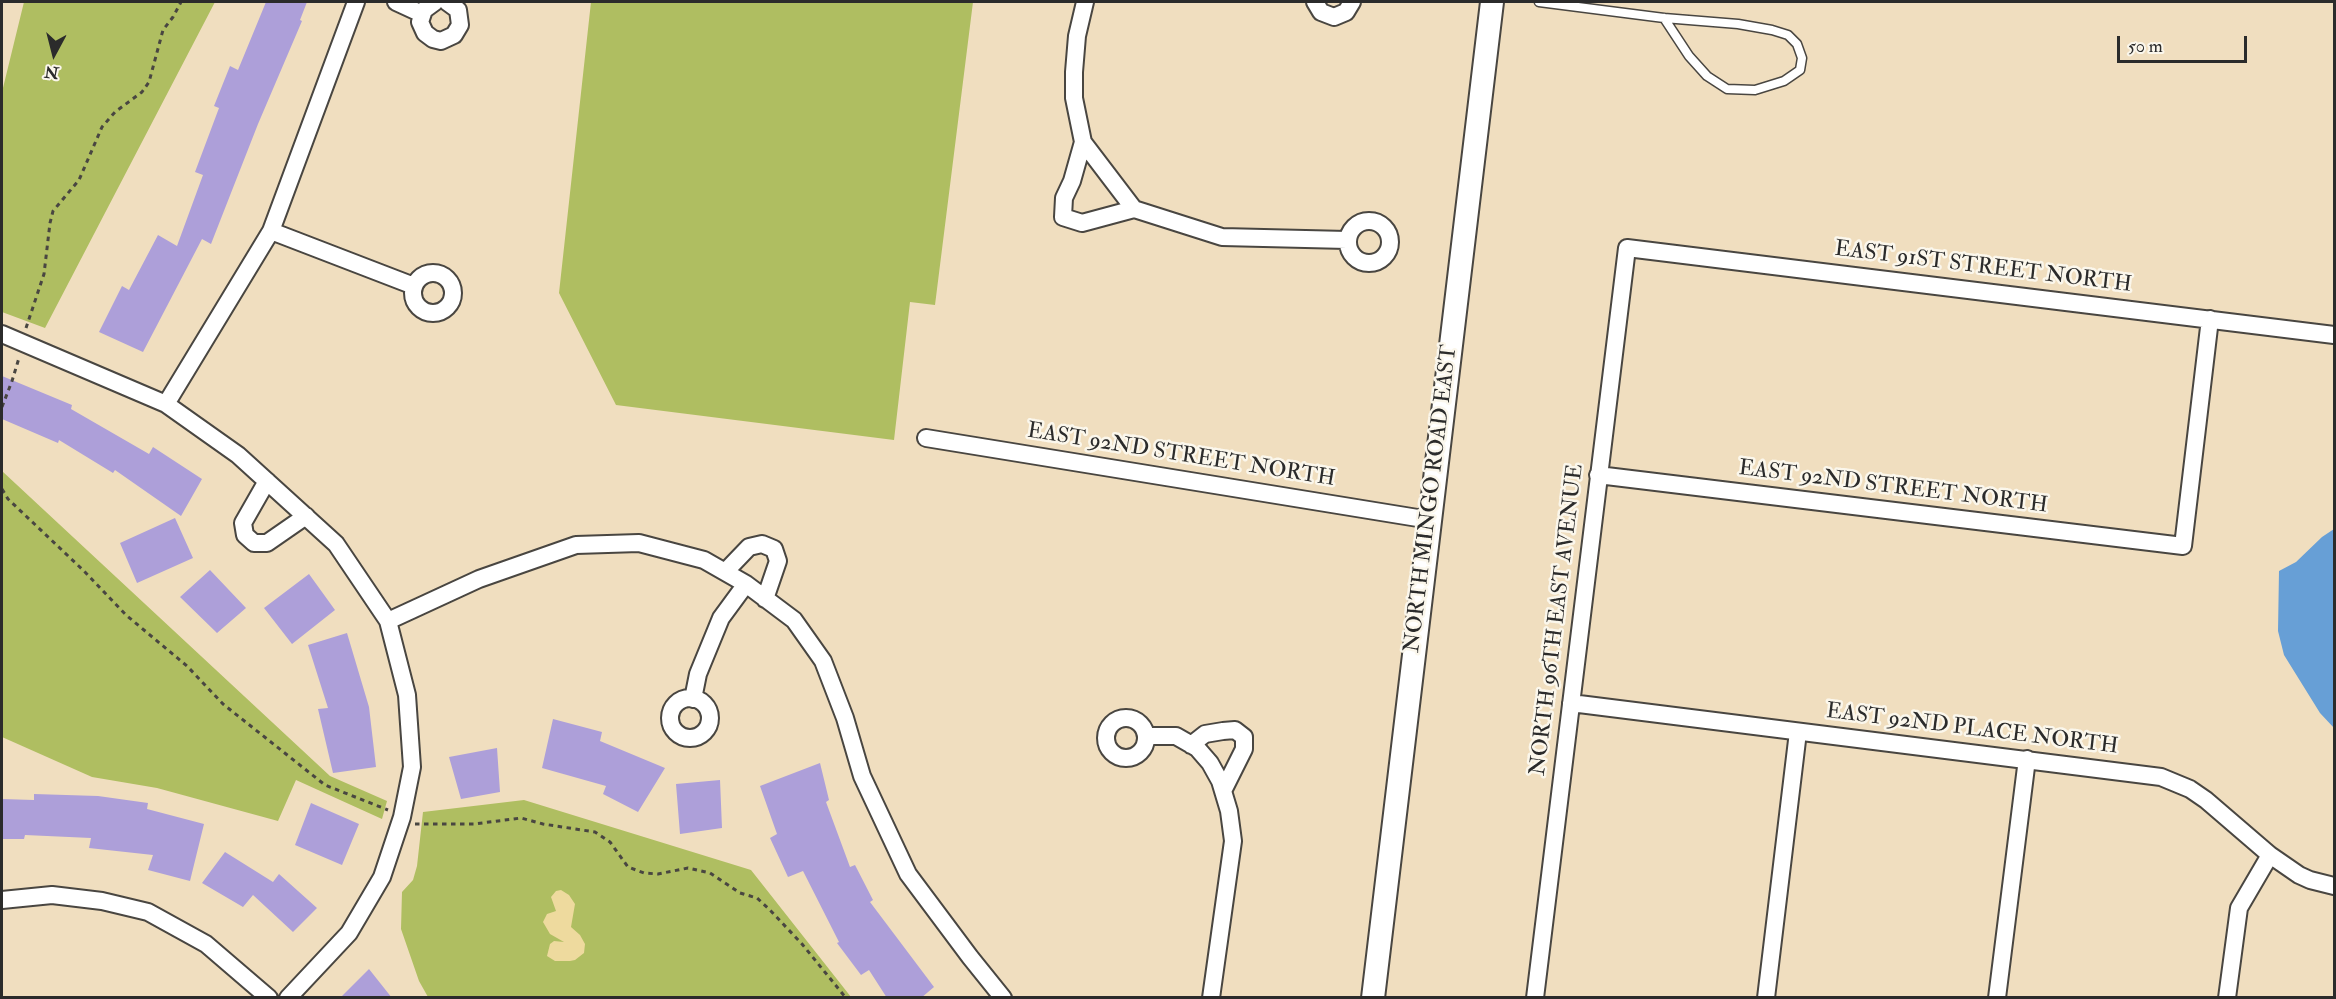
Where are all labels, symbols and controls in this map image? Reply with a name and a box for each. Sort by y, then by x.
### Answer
north arrow [24,24,84,84]
scale bar [2120,24,2250,62]
text: 50 m [2128,35,2163,58]
text: N [43,61,60,83]
street label: EAST 91ST STREET NORTH [1833,237,2133,299]
street label: NORTH MINGO ROAD EAST [1400,344,1464,654]
street label: EAST 92ND STREET NORTH [1025,419,1337,493]
street label: EAST 92ND STREET NORTH [1737,456,2049,520]
street label: NORTH 96TH EAST AVENUE [1526,463,1590,777]
street label: EAST 92ND PLACE NORTH [1825,699,2119,761]

